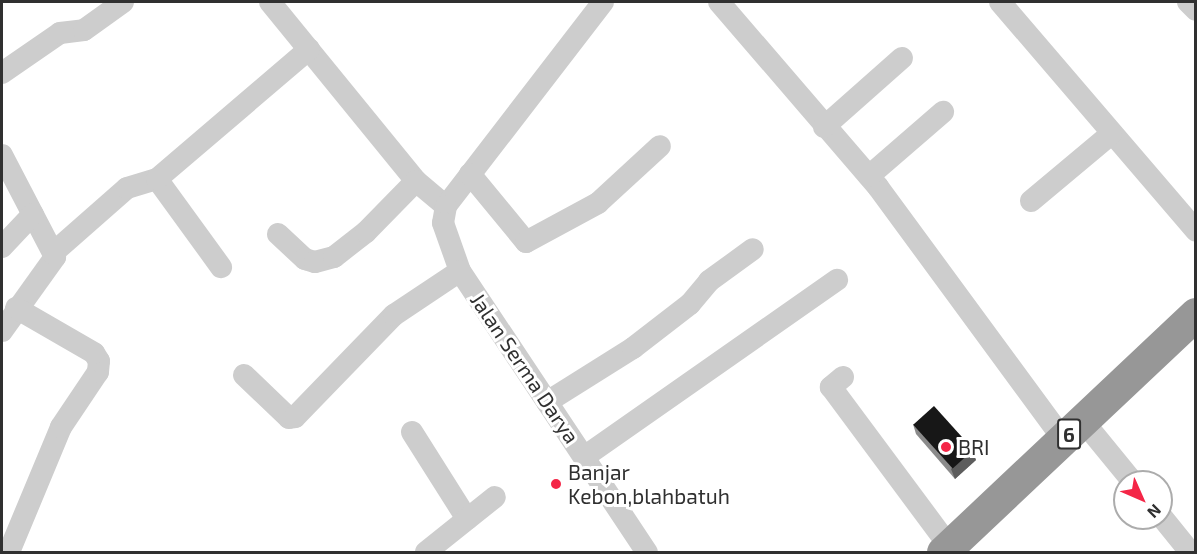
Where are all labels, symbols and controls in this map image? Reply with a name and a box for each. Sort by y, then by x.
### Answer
street label: Jalan Serma Darya [465,288,585,448]
road number: 6 [1057,417,1081,451]
place label: BRI [958,434,989,460]
marker: BRI [939,440,953,454]
place label: Banjar Kebon,blahbatuh [568,459,730,509]
north arrow [1113,470,1173,530]
marker: Banjar Kebon,blahbatuh [549,477,563,491]
text: N [1144,501,1165,522]

